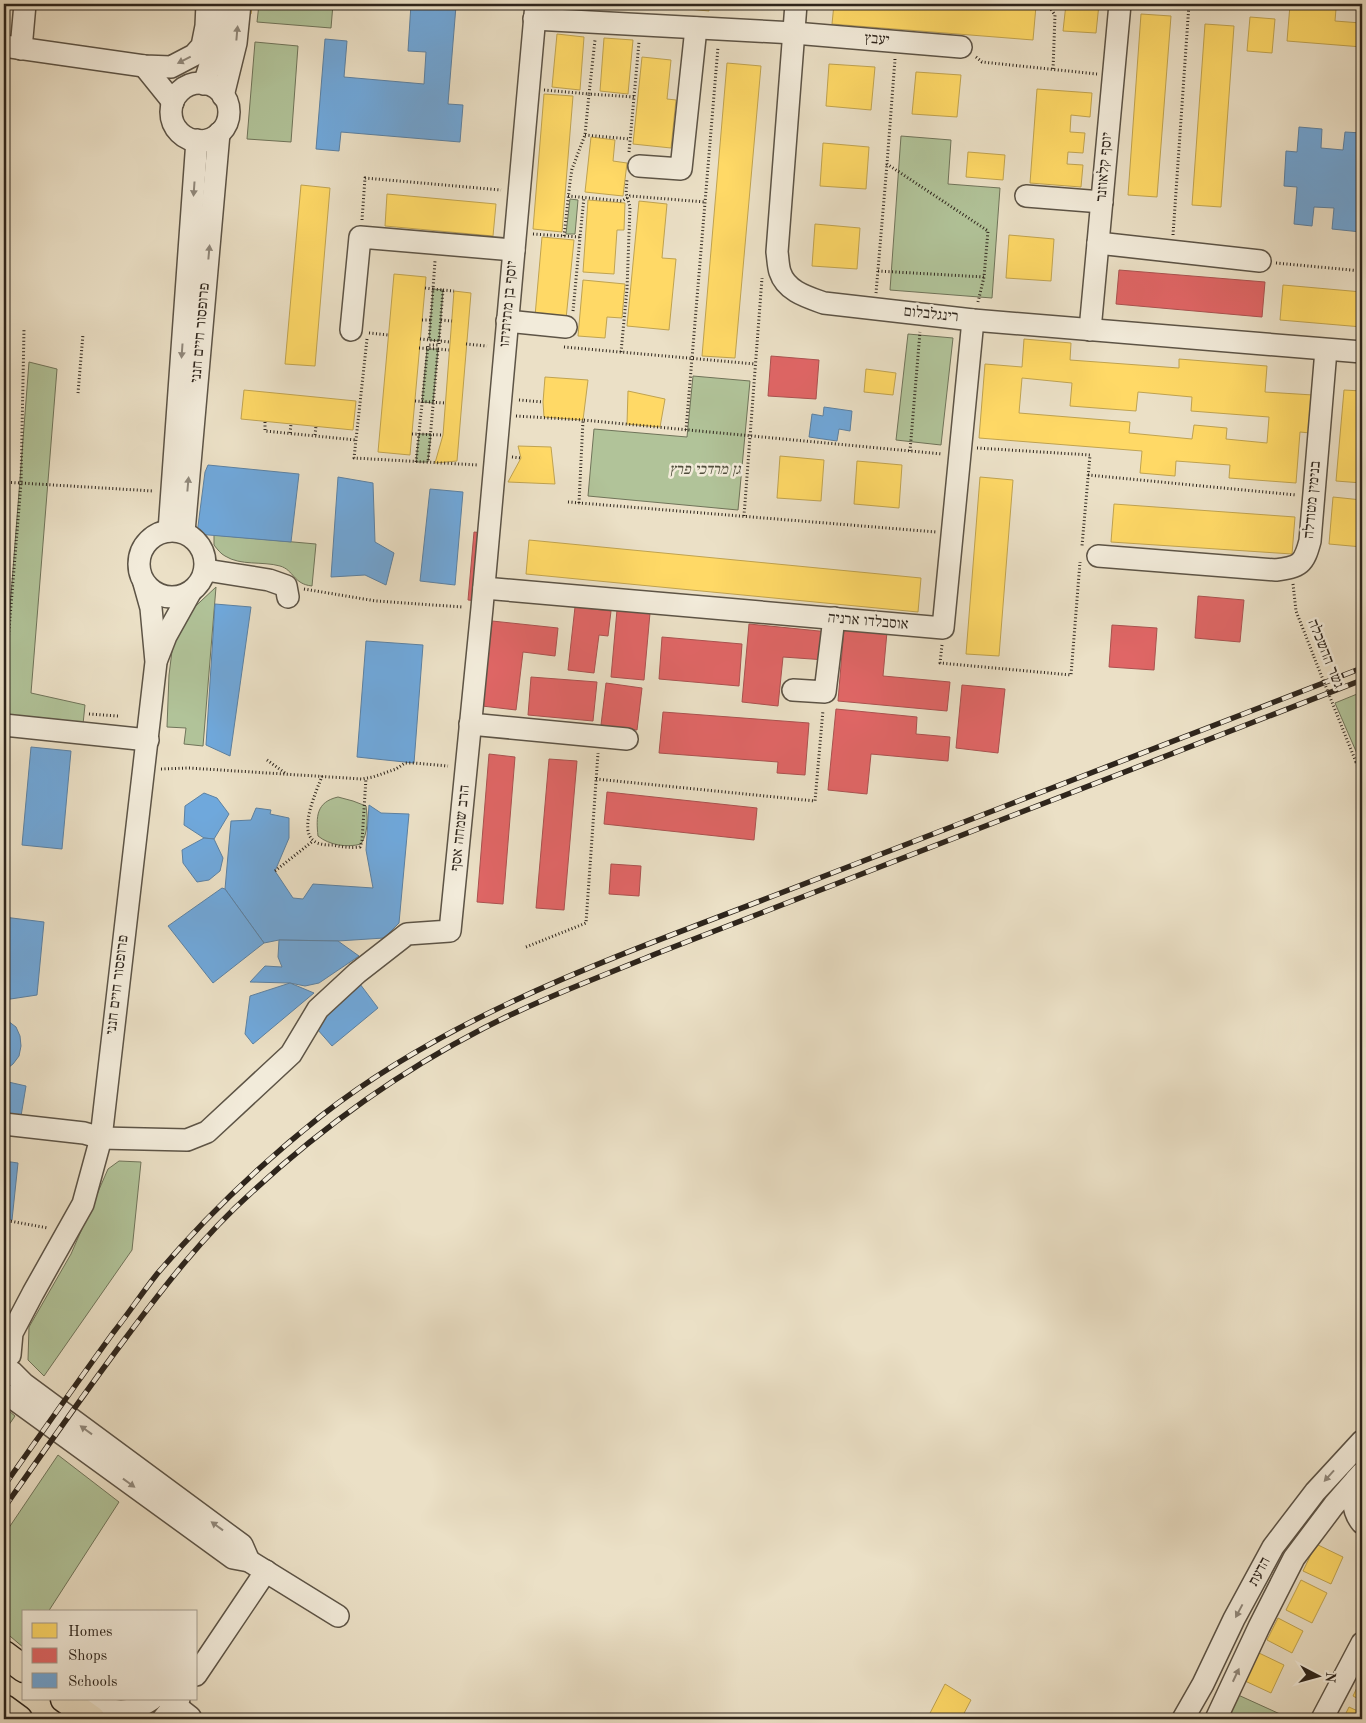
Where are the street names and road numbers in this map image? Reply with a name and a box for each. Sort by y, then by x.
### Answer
street label: יעבץ [864,31,890,49]
street label: יוסף קלאוזנר [1094,132,1116,202]
street label: יוסף בן מתיתיהו [498,260,520,348]
street label: פרופסור חיים חנני [189,282,213,384]
street label: רינגלבלום [903,304,959,325]
street label: בנימין מטודלה [1301,460,1324,540]
street label: אוסבלדו ארניה [827,610,909,633]
street label: גשר ההשכלה [1304,617,1347,691]
street label: הרב שמחה אסף [449,784,473,872]
street label: פרופסור חיים חנני [104,934,132,1036]
street label: הדעת [1246,1555,1274,1589]

